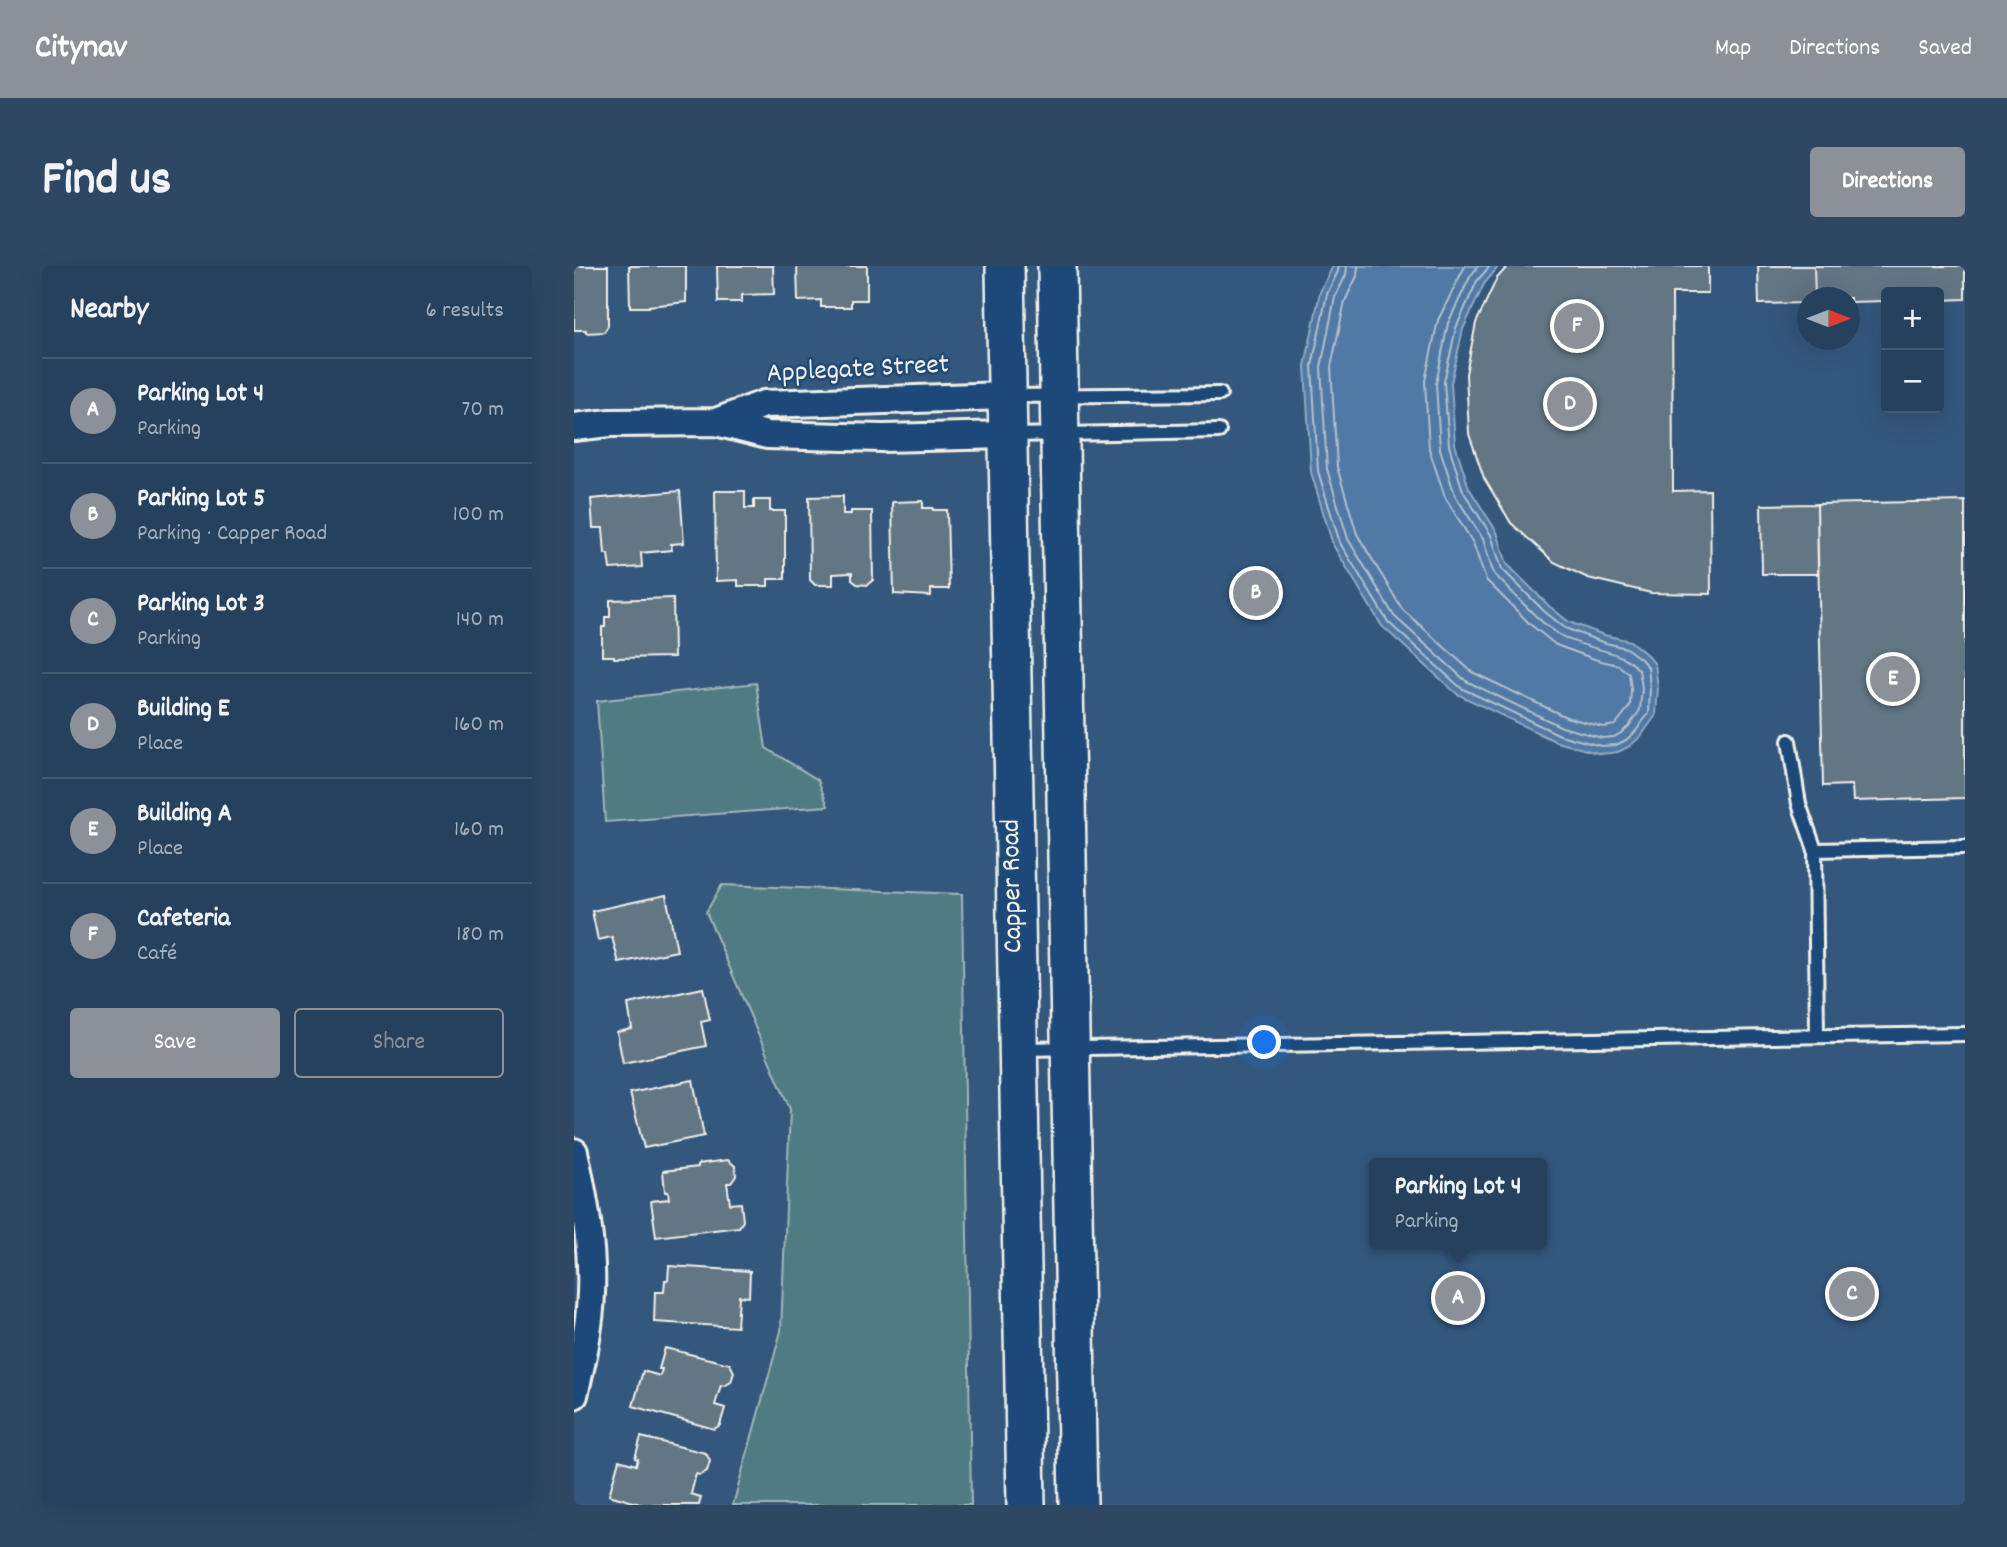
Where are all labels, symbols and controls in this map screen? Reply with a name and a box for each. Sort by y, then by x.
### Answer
text: Citynav [35,26,127,73]
text: Map [1715,32,1751,66]
text: Directions [1789,32,1880,66]
text: Saved [1918,32,1972,66]
text: Find us [42,147,171,217]
button: Directions [1810,147,1965,217]
north arrow [1797,287,1860,350]
map controls [1881,287,1944,413]
button: + [1881,287,1944,350]
text: Nearby [70,290,148,333]
text: 6 results [426,295,504,328]
pin: F [1554,300,1600,352]
street label: Applegate Street [766,346,950,396]
button: − [1881,350,1944,413]
text: Parking Lot 4 [137,376,264,413]
pin: D [1547,378,1593,430]
text: A [87,394,99,427]
text: 70 m [462,394,504,427]
text: Parking [137,413,201,446]
text: Parking Lot 5 [137,481,265,518]
text: B [88,499,98,532]
text: 100 m [453,499,504,532]
text: Parking · Capper Road [137,518,327,551]
pin: B [1233,567,1279,619]
text: Parking Lot 3 [137,586,265,623]
text: C [87,604,99,637]
text: 140 m [456,604,504,637]
text: Parking [137,623,201,656]
pin: E [1870,653,1916,705]
text: Building E [137,691,230,728]
text: D [87,709,99,742]
text: 160 m [454,709,504,742]
text: Place [137,728,183,761]
text: Building A [137,796,232,833]
text: E [88,814,98,847]
text: 160 m [454,814,504,847]
street label: Capper Road [993,819,1035,953]
text: Place [137,833,183,866]
text: Cafeteria [137,901,230,938]
text: F [88,919,98,952]
text: 180 m [456,919,504,952]
text: Café [137,938,177,971]
button: Save [70,1008,280,1078]
button: Share [294,1008,504,1078]
your location [1247,1025,1281,1059]
popup [1369,1158,1547,1249]
text: Parking Lot 4 [1395,1169,1521,1206]
text: Parking [1395,1206,1459,1239]
pin: C [1829,1268,1875,1320]
pin: A [1435,1272,1481,1324]

